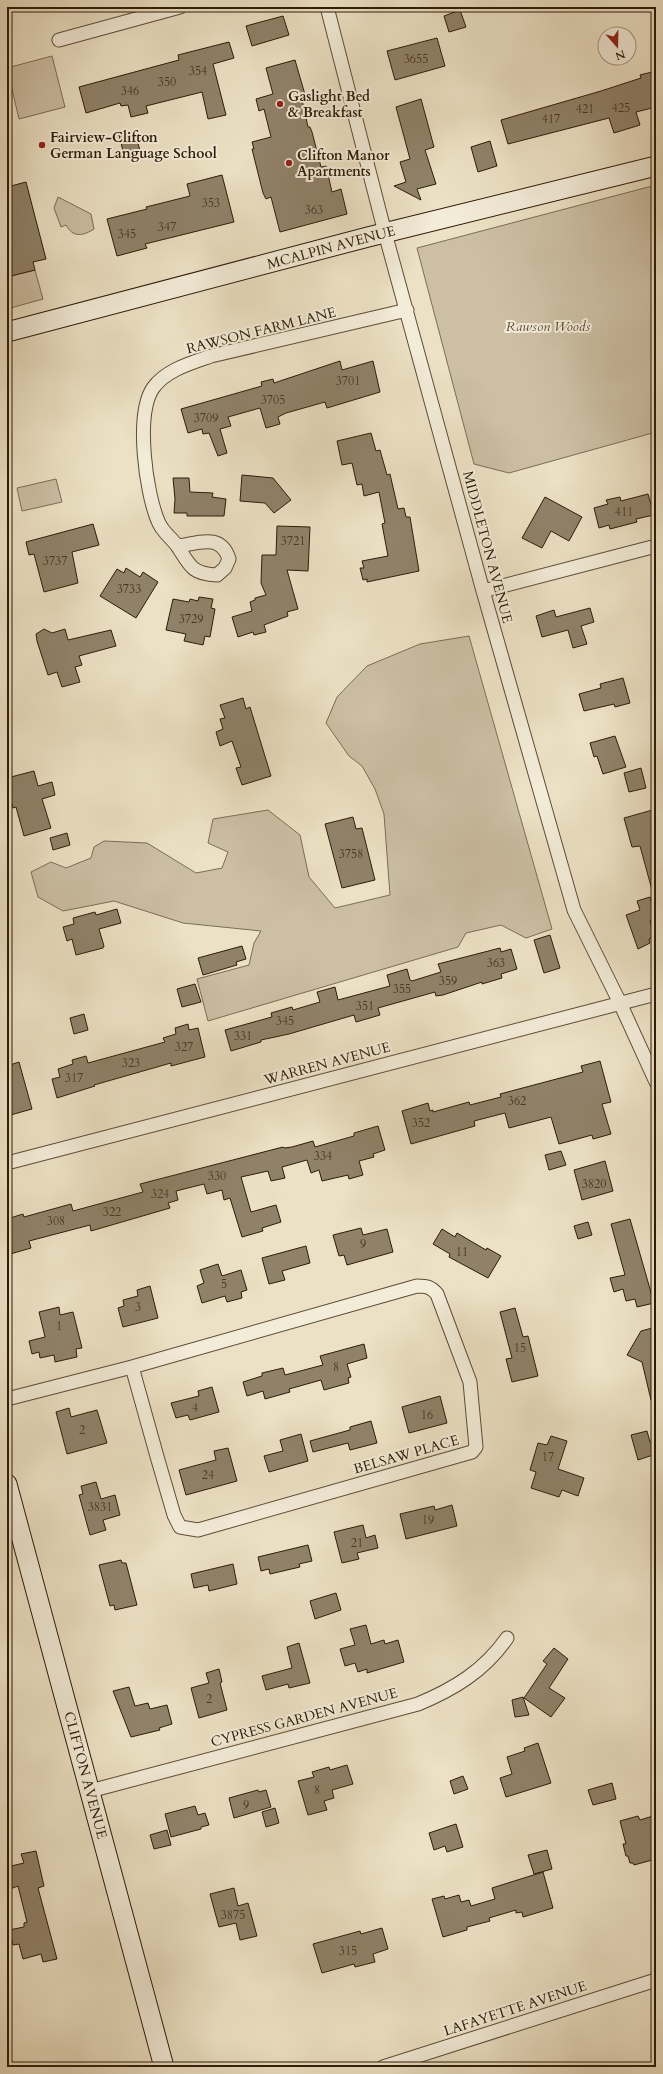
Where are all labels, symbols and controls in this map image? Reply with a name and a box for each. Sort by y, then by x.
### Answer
north arrow [597,26,637,66]
text: N [613,46,627,64]
house number: 3655 [404,51,428,67]
house number: 354 [189,63,207,79]
house number: 350 [158,74,176,90]
house number: 346 [121,83,139,99]
place label: Gaslight Bed & Breakfast [288,87,370,122]
marker: Gaslight Bed & Breakfast [275,99,285,109]
house number: 425 [612,100,630,116]
house number: 421 [576,101,594,117]
house number: 417 [542,111,560,127]
place label: Fairview-Clifton German Language School [50,128,217,163]
marker: Fairview-Clifton German Language School [37,140,47,150]
place label: Clifton Manor Apartments [297,146,390,181]
marker: Clifton Manor Apartments [284,158,294,168]
house number: 353 [202,195,220,211]
house number: 363 [305,202,323,218]
house number: 347 [158,219,176,235]
street label: MCALPIN AVENUE [265,221,398,274]
house number: 345 [118,226,136,242]
street label: RAWSON FARM LANE [184,303,338,358]
park label: Rawson Woods [506,317,590,336]
house number: 3701 [336,373,360,389]
house number: 3705 [261,392,285,408]
house number: 3709 [194,410,218,426]
street label: MIDDLETON AVENUE [458,469,517,626]
house number: 411 [615,504,633,520]
house number: 3721 [281,533,305,549]
house number: 3737 [43,553,67,569]
house number: 3733 [117,581,141,597]
house number: 3729 [179,611,203,627]
house number: 3758 [339,846,363,862]
house number: 363 [487,955,505,971]
house number: 359 [439,973,457,989]
house number: 355 [393,981,411,997]
house number: 351 [356,998,374,1014]
house number: 345 [276,1013,294,1029]
house number: 331 [234,1028,252,1044]
street label: WARREN AVENUE [261,1037,393,1090]
house number: 327 [175,1039,193,1055]
house number: 323 [122,1055,140,1071]
house number: 317 [65,1070,83,1086]
house number: 362 [508,1093,526,1109]
house number: 352 [412,1115,430,1131]
house number: 334 [314,1148,332,1164]
house number: 330 [208,1168,226,1184]
house number: 3820 [582,1176,606,1192]
house number: 324 [151,1186,169,1202]
house number: 322 [103,1204,121,1220]
house number: 308 [47,1213,65,1229]
house number: 9 [360,1236,366,1252]
house number: 11 [456,1244,468,1260]
house number: 5 [221,1276,227,1292]
house number: 3 [135,1299,141,1315]
house number: 1 [56,1318,62,1334]
house number: 15 [514,1340,526,1356]
house number: 8 [333,1359,339,1375]
house number: 4 [192,1400,198,1416]
house number: 16 [421,1407,433,1423]
house number: 2 [79,1422,85,1438]
street label: BELSAW PLACE [351,1430,461,1479]
house number: 17 [542,1449,554,1465]
house number: 24 [202,1467,214,1483]
house number: 3831 [88,1499,112,1515]
house number: 19 [422,1512,434,1528]
house number: 21 [351,1535,363,1551]
street label: CYPRESS GARDEN AVENUE [208,1683,400,1752]
house number: 2 [206,1691,212,1707]
street label: CLIFTON AVENUE [59,1709,112,1841]
house number: 8 [314,1782,320,1798]
house number: 9 [243,1797,249,1813]
house number: 3875 [221,1907,245,1923]
house number: 315 [339,1943,357,1959]
street label: LAFAYETTE AVENUE [441,1976,589,2041]

